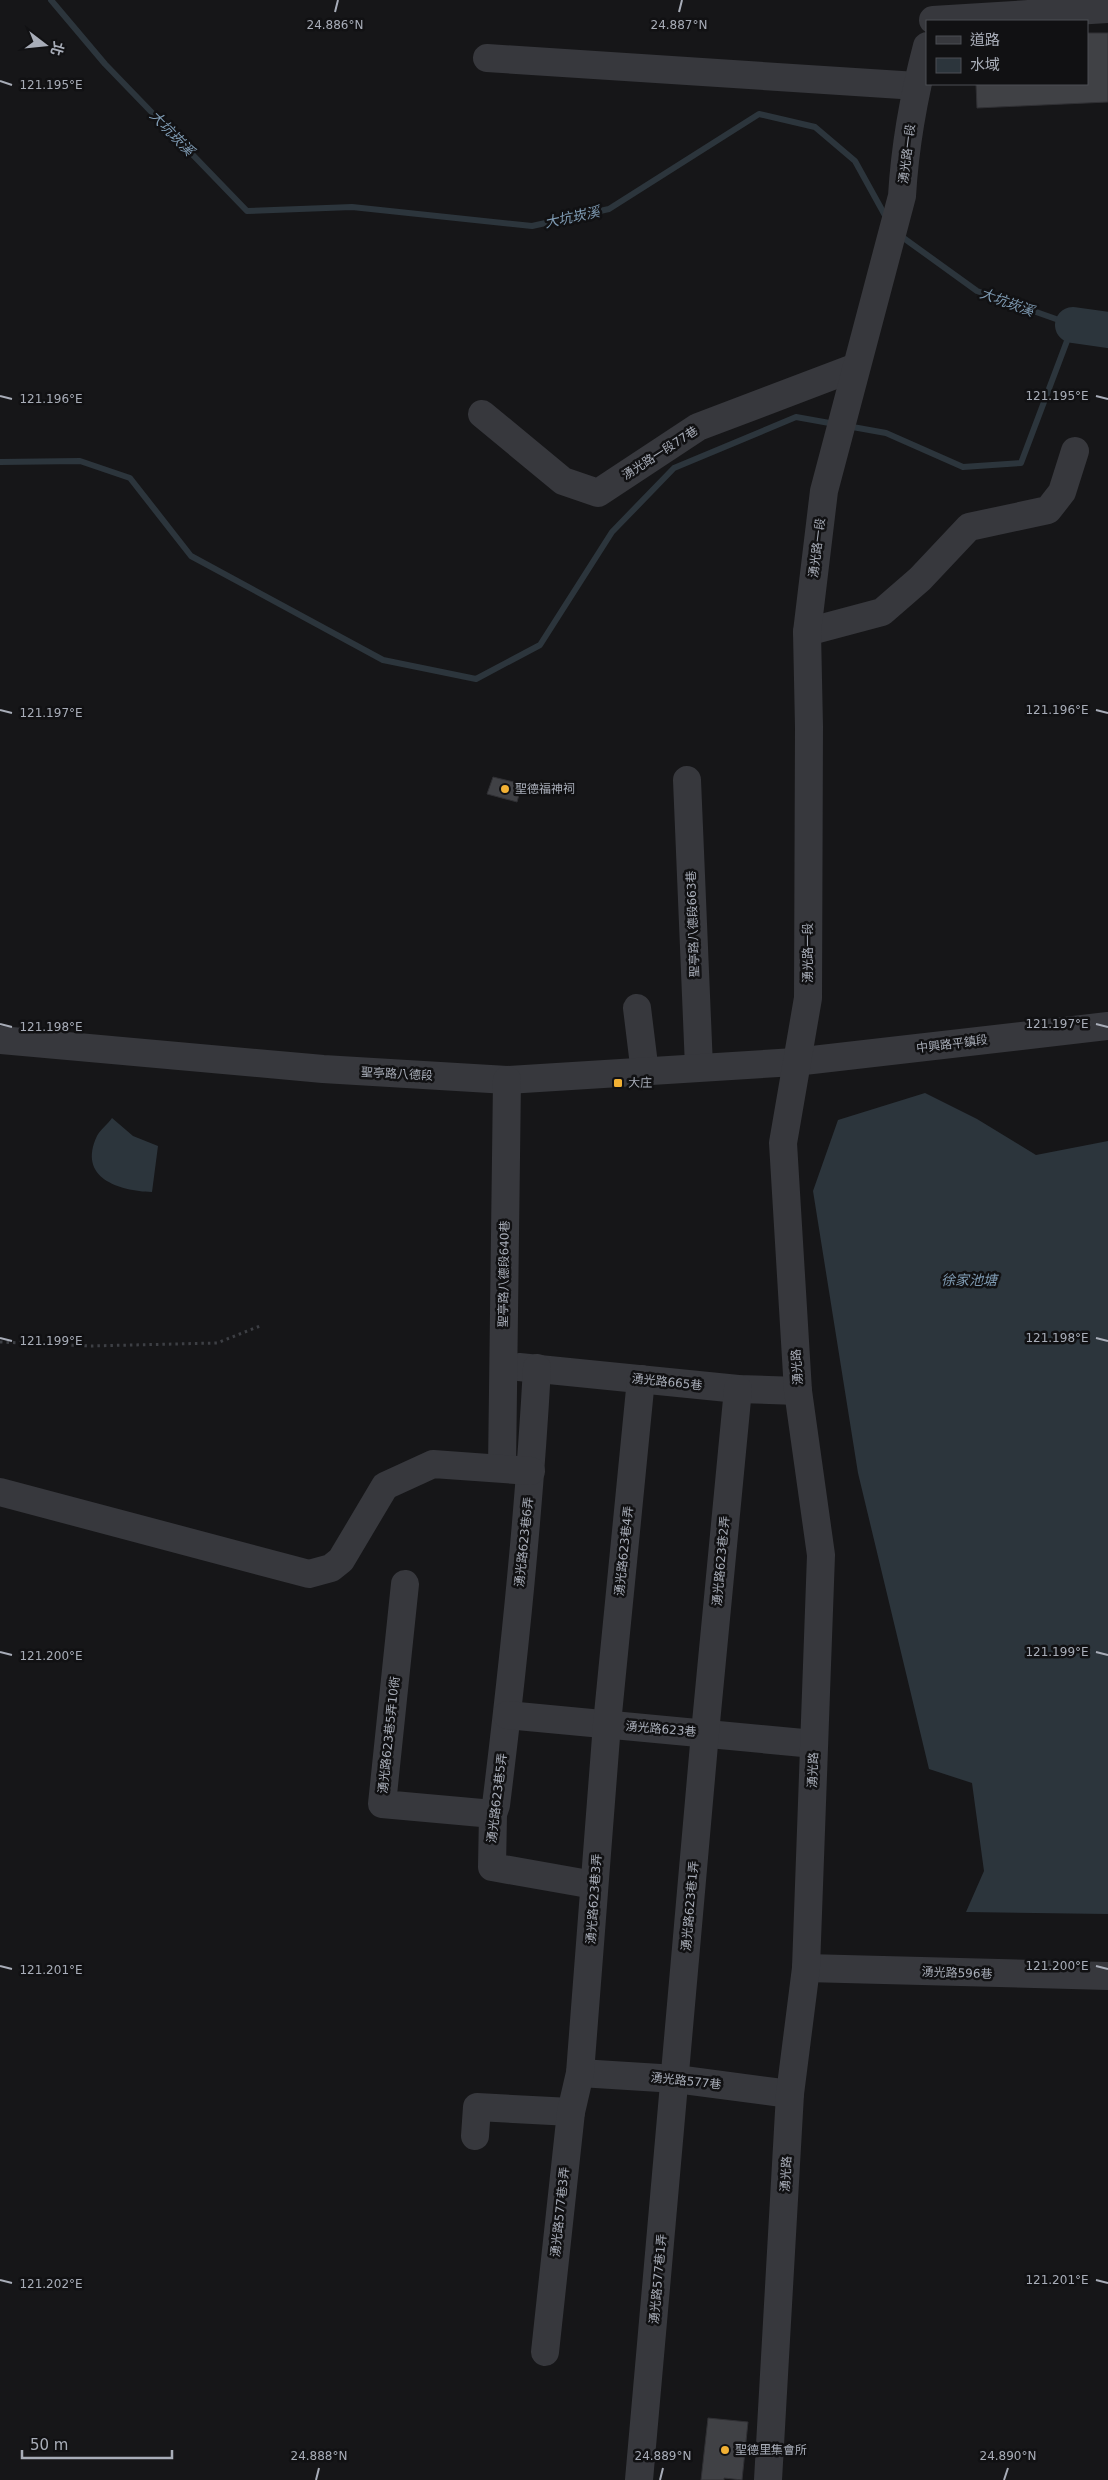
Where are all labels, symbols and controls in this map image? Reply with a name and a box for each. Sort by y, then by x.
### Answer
text: 24.886°N [307,18,363,32]
text: 24.887°N [651,18,707,32]
north arrow [20,20,70,70]
legend [926,20,1088,85]
text: 道路 [970,31,1000,49]
text: 北 [48,40,67,58]
text: 水域 [970,56,1000,74]
text: 121.195°E [19,78,83,92]
water label: 大坑崁溪 [147,107,199,160]
street label: 湧光路一段 [896,123,918,185]
water label: 大坑崁溪 [543,203,603,231]
water label: 大坑崁溪 [978,285,1038,320]
text: 121.195°E [1025,389,1089,403]
text: 121.196°E [19,392,83,406]
street label: 湧光路一段77巷 [620,423,700,483]
street label: 湧光路一段 [806,517,828,579]
text: 121.196°E [1025,703,1089,717]
text: 121.197°E [19,706,83,720]
place label: 聖德福神祠 [515,782,575,796]
marker: 聖德福神祠 [499,783,511,795]
street label: 聖亭路八德段663巷 [684,870,702,978]
street label: 湧光路一段 [801,923,815,983]
text: 121.197°E [1025,1017,1089,1031]
text: 121.198°E [19,1020,83,1034]
street label: 中興路平鎮段 [915,1033,989,1055]
street label: 聖亭路八德段 [361,1065,433,1083]
place label: 大庄 [628,1076,652,1090]
marker: 大庄 [612,1077,624,1089]
street label: 聖亭路八德段640巷 [496,1220,512,1328]
water label: 徐家池塘 [941,1272,999,1288]
text: 121.198°E [1025,1331,1089,1345]
text: 121.199°E [19,1334,83,1348]
street label: 湧光路 [789,1349,805,1385]
street label: 湧光路665巷 [631,1371,703,1393]
street label: 湧光路623巷6弄 [512,1496,536,1588]
street label: 湧光路623巷4弄 [612,1505,636,1597]
street label: 湧光路623巷2弄 [710,1515,732,1607]
text: 121.199°E [1025,1645,1089,1659]
text: 121.200°E [19,1649,83,1663]
street label: 湧光路623巷5弄10衖 [376,1676,402,1794]
street label: 湧光路623巷 [625,1719,697,1739]
street label: 湧光路623巷5弄 [485,1752,509,1844]
street label: 湧光路 [805,1752,821,1788]
street label: 湧光路623巷3弄 [584,1853,604,1945]
street label: 湧光路623巷1弄 [679,1860,701,1952]
text: 121.200°E [1025,1959,1089,1973]
text: 121.201°E [19,1963,83,1977]
street label: 湧光路596巷 [921,1965,993,1981]
street label: 湧光路577巷 [650,2070,722,2092]
street label: 湧光路 [778,2156,794,2192]
street label: 湧光路577巷3弄 [548,2166,572,2258]
street label: 湧光路577巷1弄 [647,2233,669,2325]
text: 121.201°E [1025,2273,1089,2287]
text: 121.202°E [19,2277,83,2291]
scale bar [22,2428,172,2460]
text: 50 m [30,2436,68,2454]
place label: 聖德里集會所 [735,2443,807,2457]
marker: 聖德里集會所 [719,2444,731,2456]
text: 24.888°N [291,2449,347,2463]
text: 24.889°N [635,2449,691,2463]
text: 24.890°N [980,2449,1036,2463]

